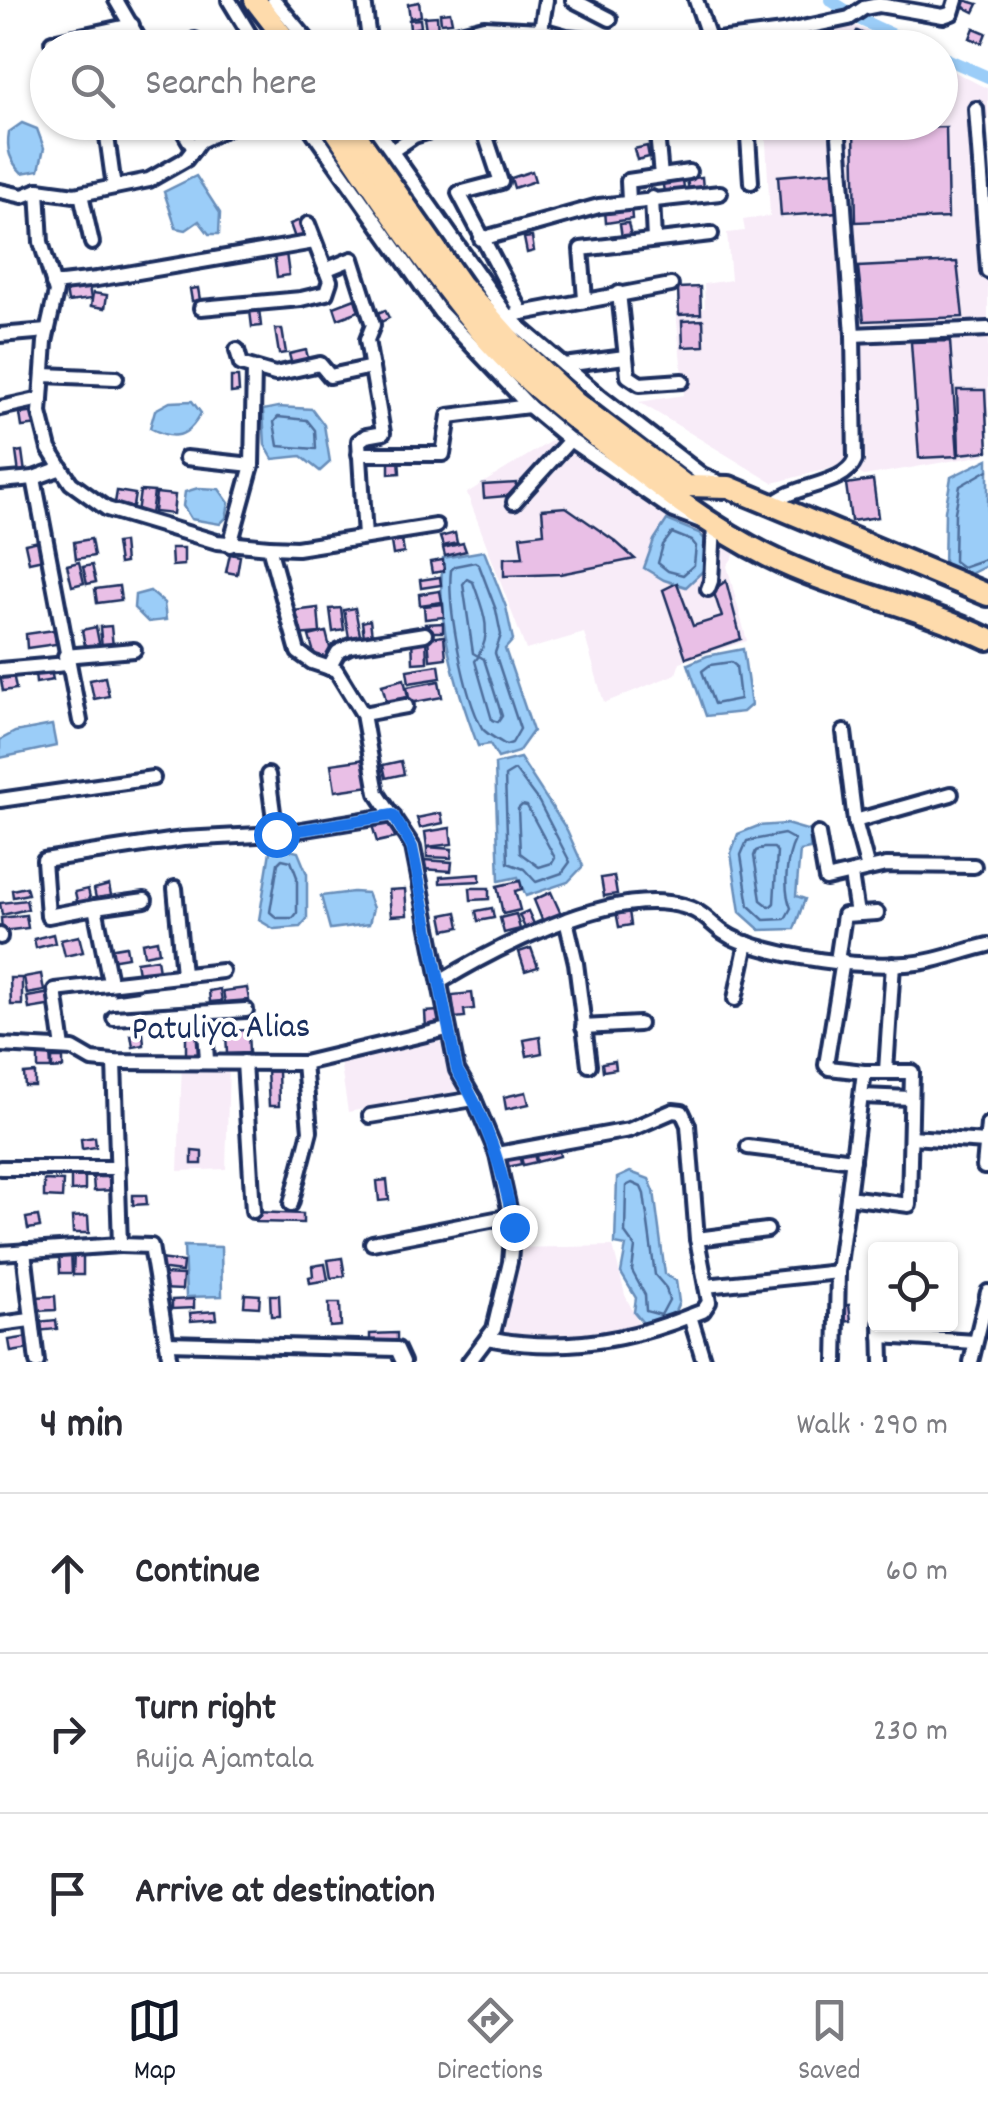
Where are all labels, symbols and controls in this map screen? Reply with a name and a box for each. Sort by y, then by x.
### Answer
search box [30,30,958,140]
icon: search [65,58,120,113]
text: Search here [145,58,317,113]
route start [254,812,300,858]
street label: Patuliya Alias [131,1003,311,1057]
route end [492,1205,538,1251]
map controls [868,1242,958,1332]
button: locate [868,1242,958,1332]
text: 4 min [40,1397,123,1457]
text: Walk · 290 m [797,1404,948,1450]
icon: ahead [40,1546,95,1601]
text: Continue [135,1546,260,1601]
text: 60 m [886,1550,948,1596]
text: Turn right [135,1683,276,1738]
icon: right [40,1706,95,1761]
text: 230 m [873,1710,948,1756]
text: Ruija Ajamtala [135,1738,313,1784]
icon: arrive [40,1866,95,1921]
text: Arrive at destination [135,1866,435,1921]
tab: Map [127,1993,182,2093]
tab: Directions [437,1993,543,2093]
tab: Saved [798,1993,861,2093]

